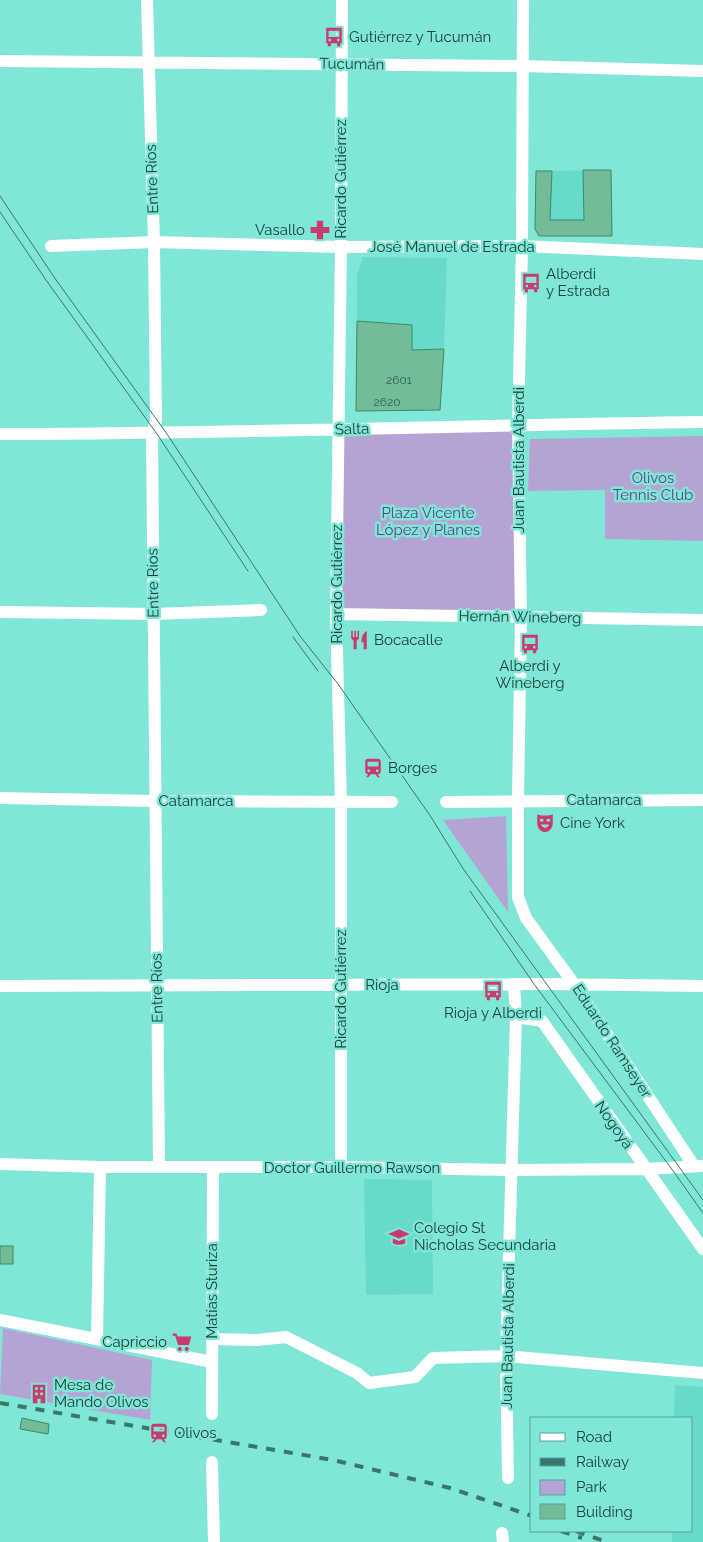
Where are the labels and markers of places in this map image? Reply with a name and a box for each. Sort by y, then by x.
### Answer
bus stop icon: Gutiérrez y Tucumán [323,26,345,48]
place label: Gutiérrez y Tucumán [349,28,491,46]
pharmacy icon: Vasallo [309,219,331,241]
place label: Vasallo [255,221,305,239]
place label: Alberdi y Estrada [546,265,610,300]
bus stop icon: Alberdi y Estrada [520,272,542,294]
restaurant icon: Bocacalle [348,629,370,651]
place label: Bocacalle [374,631,443,649]
bus stop icon: Alberdi y Wineberg [519,633,541,655]
place label: Alberdi y Wineberg [496,657,564,692]
station icon: Borges [362,757,384,779]
place label: Borges [388,759,437,777]
theatre icon: Cine York [534,812,556,834]
place label: Cine York [560,814,625,832]
bus stop icon: Rioja y Alberdi [482,980,504,1002]
place label: Rioja y Alberdi [444,1004,542,1022]
place label: Colegio St Nicholas Secundaria [414,1219,556,1254]
school or university icon: Colegio St Nicholas Secundaria [388,1226,410,1248]
supermarket icon: Capriccio [171,1331,193,1353]
place label: Capriccio [102,1333,167,1351]
place label: Mesa de Mando Olivos [54,1376,149,1411]
building icon: Mesa de Mando Olivos [28,1383,50,1405]
station icon: Olivos [148,1422,170,1444]
place label: Olivos [174,1424,217,1442]

